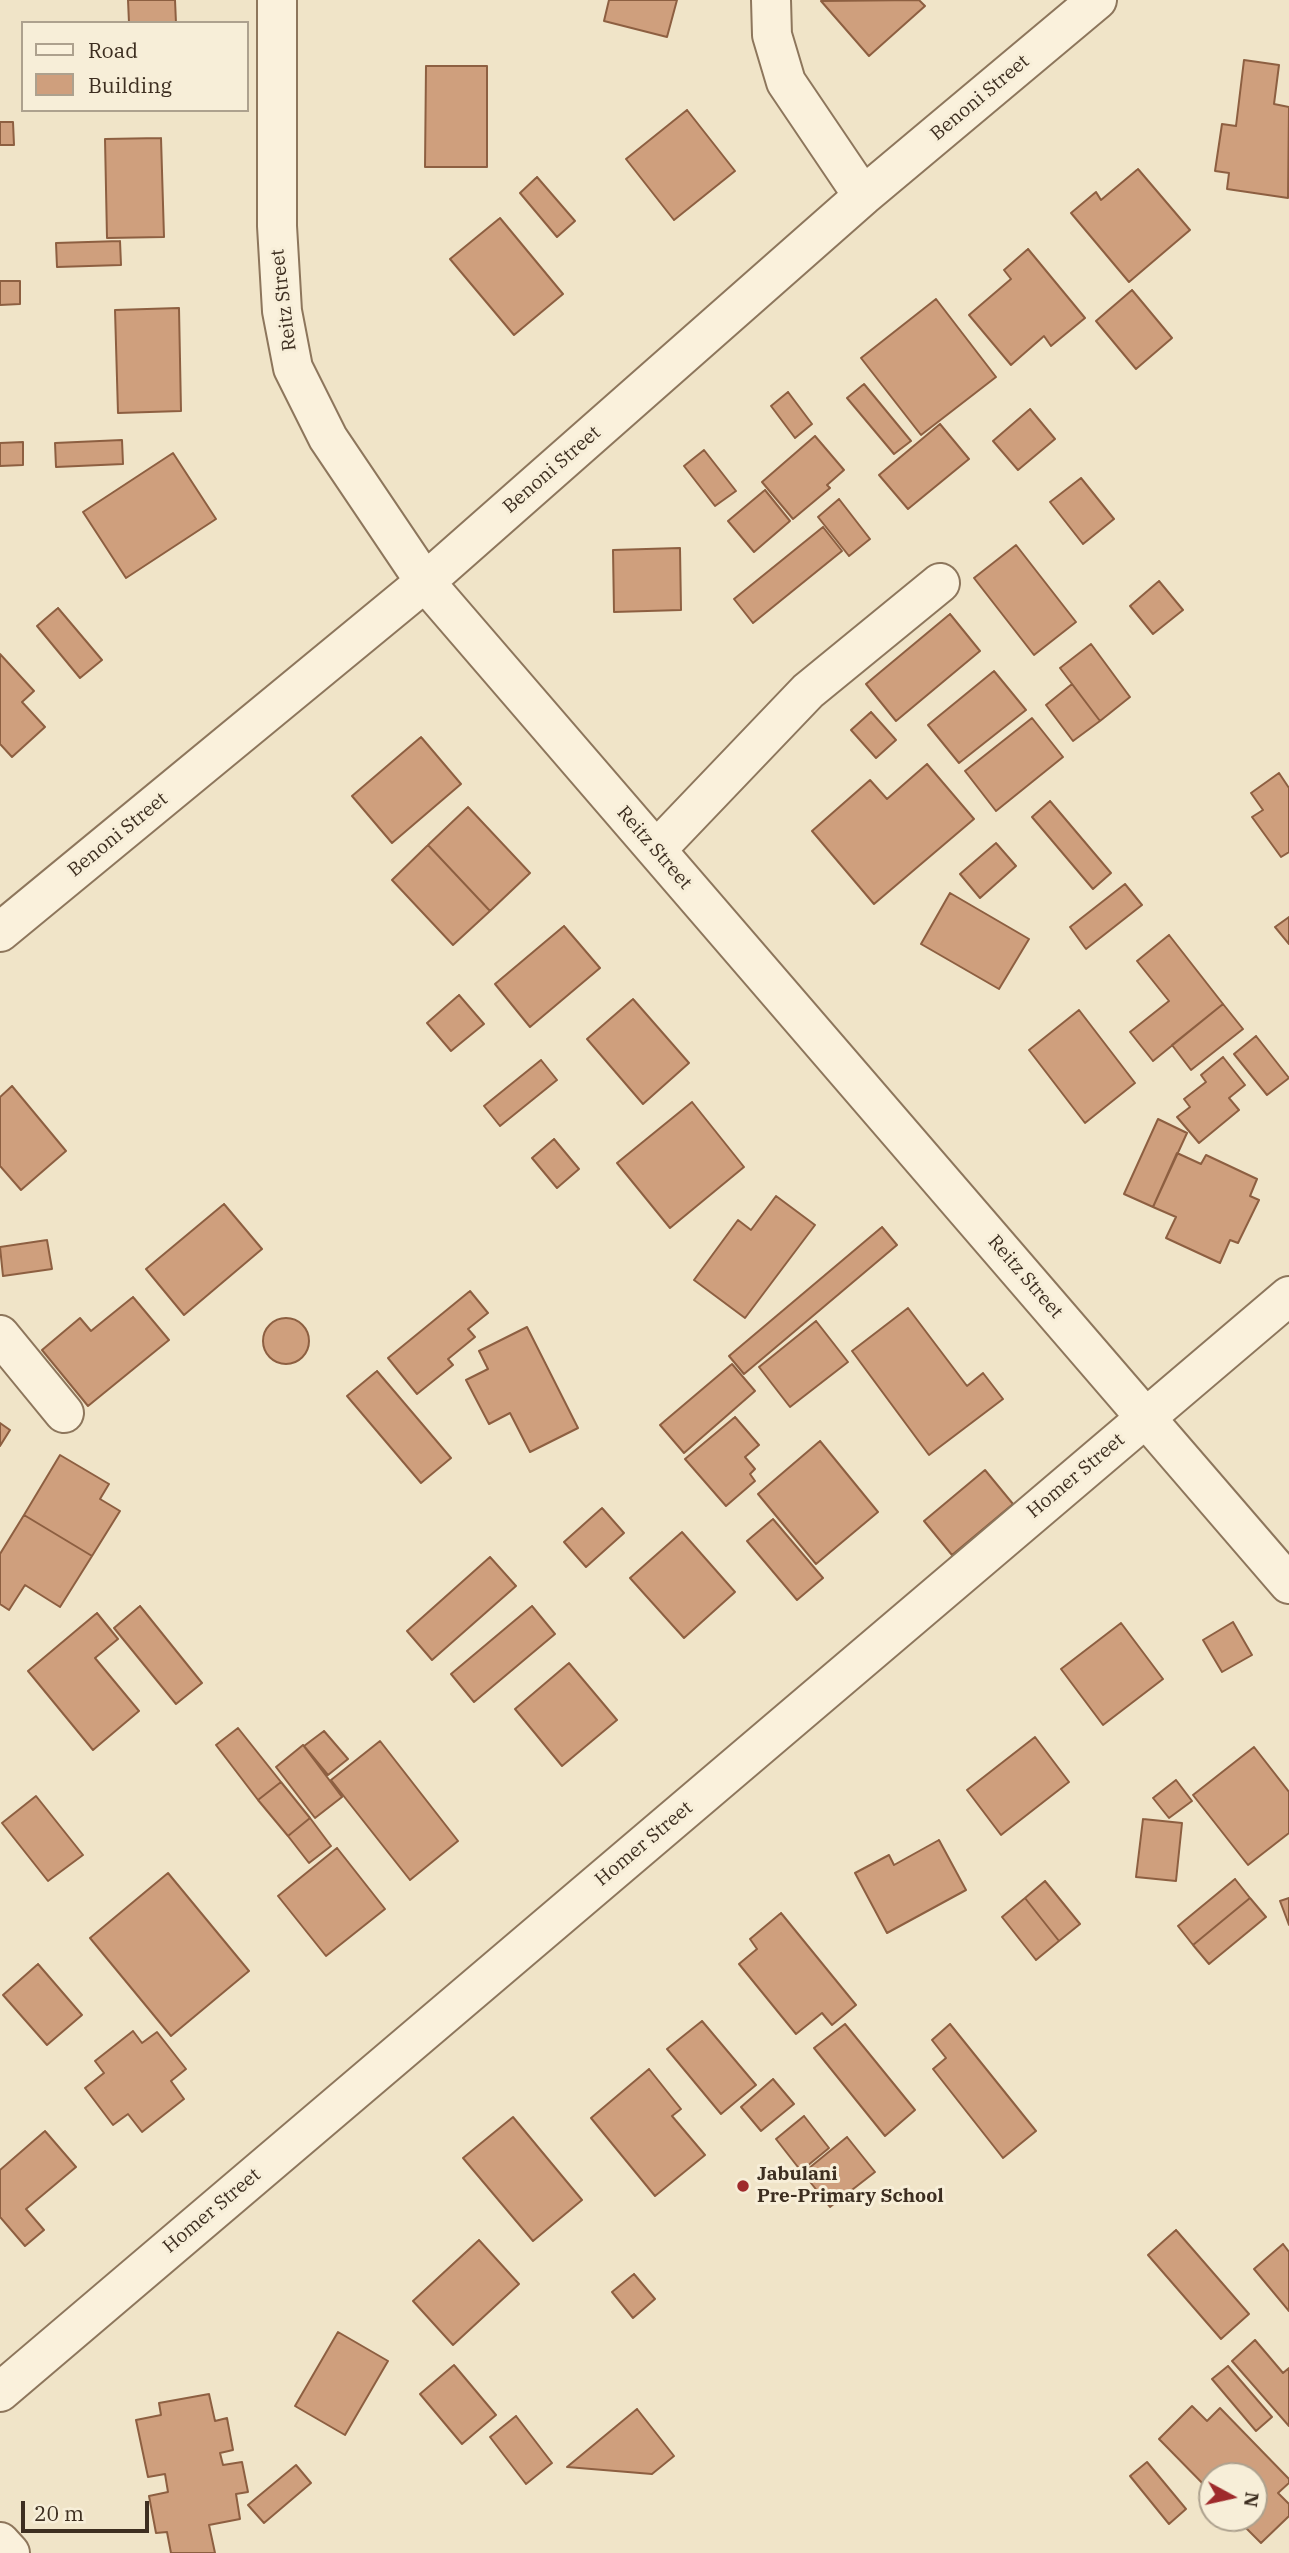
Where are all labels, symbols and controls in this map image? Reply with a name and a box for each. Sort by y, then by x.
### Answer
legend [21,21,248,112]
text: Road [88,36,138,64]
street label: Benoni Street [926,50,1034,146]
text: Building [88,71,172,99]
street label: Reitz Street [266,248,302,352]
street label: Benoni Street [499,421,605,519]
street label: Benoni Street [64,788,172,882]
street label: Reitz Street [612,802,696,894]
street label: Reitz Street [983,1231,1067,1323]
street label: Homer Street [1023,1429,1129,1523]
street label: Homer Street [591,1797,697,1891]
street label: Homer Street [159,2164,265,2258]
place label: Jabulani Pre-Primary School [757,2164,944,2208]
marker: Jabulani Pre-Primary School [735,2178,751,2194]
north arrow [1198,2462,1268,2532]
scale bar [24,2486,152,2530]
text: N [1239,2491,1265,2509]
text: 20 m [34,2499,84,2527]

